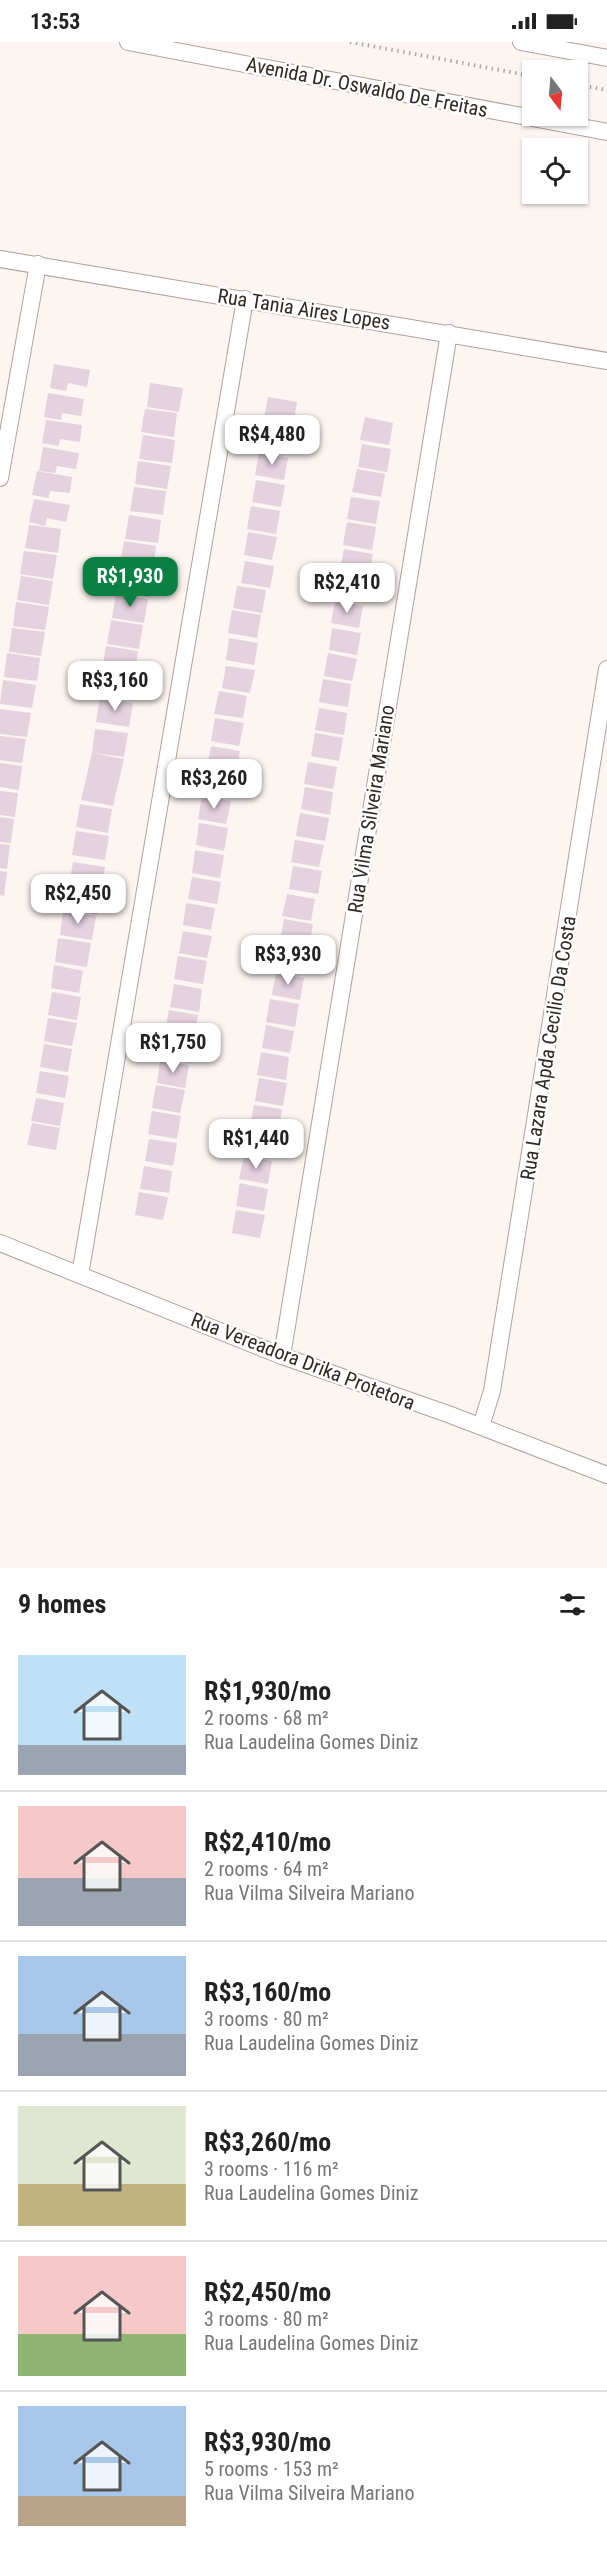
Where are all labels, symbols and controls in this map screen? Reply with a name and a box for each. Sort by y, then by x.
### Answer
text: 13:53 [30,9,81,34]
street label: Avenida Dr. Oswaldo De Freitas [244,52,490,122]
north arrow [522,60,588,126]
map controls [522,60,588,204]
button: locate [522,138,588,204]
street label: Rua Tania Aires Lopes [216,284,392,334]
pin: R$4,480 [217,415,327,466]
text: R$4,480 [239,422,305,446]
pin: R$1,930 [75,557,185,608]
pin: R$2,410 [292,563,402,614]
text: R$1,930 [97,564,163,588]
text: R$2,410 [314,570,380,594]
pin: R$3,160 [60,661,170,712]
text: R$3,160 [82,668,148,692]
street label: Rua Vilma Silveira Mariano [343,703,399,915]
pin: R$3,260 [159,759,269,810]
text: R$3,260 [181,766,247,790]
pin: R$2,450 [23,874,133,925]
text: R$2,450 [45,881,111,905]
street label: Rua Lazara Apda Cecilio Da Costa [515,914,581,1182]
pin: R$3,930 [233,935,343,986]
text: R$3,930 [255,942,321,966]
pin: R$1,750 [118,1023,228,1074]
text: R$1,750 [140,1030,206,1054]
pin: R$1,440 [201,1119,311,1170]
text: R$1,440 [223,1126,289,1150]
street label: Rua Vereadora Drika Protetora [188,1307,418,1415]
icon: filters [556,1588,589,1621]
text: 9 homes [18,1589,106,1619]
text: R$1,930/mo [204,1676,331,1706]
icon: home [66,1679,138,1751]
text: 2 rooms · 68 m² [204,1706,329,1730]
text: Rua Laudelina Gomes Diniz [204,1730,419,1754]
text: R$2,410/mo [204,1827,331,1857]
icon: home [66,1830,138,1902]
text: 2 rooms · 64 m² [204,1857,329,1881]
text: Rua Vilma Silveira Mariano [204,1881,415,1905]
text: R$3,160/mo [204,1977,331,2007]
icon: home [66,1980,138,2052]
text: 3 rooms · 80 m² [204,2007,329,2031]
text: Rua Laudelina Gomes Diniz [204,2031,419,2055]
text: R$3,260/mo [204,2127,331,2157]
icon: home [66,2130,138,2202]
text: 3 rooms · 116 m² [204,2157,339,2181]
text: Rua Laudelina Gomes Diniz [204,2181,419,2205]
text: R$2,450/mo [204,2277,331,2307]
icon: home [66,2280,138,2352]
text: 3 rooms · 80 m² [204,2307,329,2331]
text: Rua Laudelina Gomes Diniz [204,2331,419,2355]
text: R$3,930/mo [204,2427,331,2457]
icon: home [66,2430,138,2502]
text: 5 rooms · 153 m² [204,2457,339,2481]
text: Rua Vilma Silveira Mariano [204,2481,415,2505]

